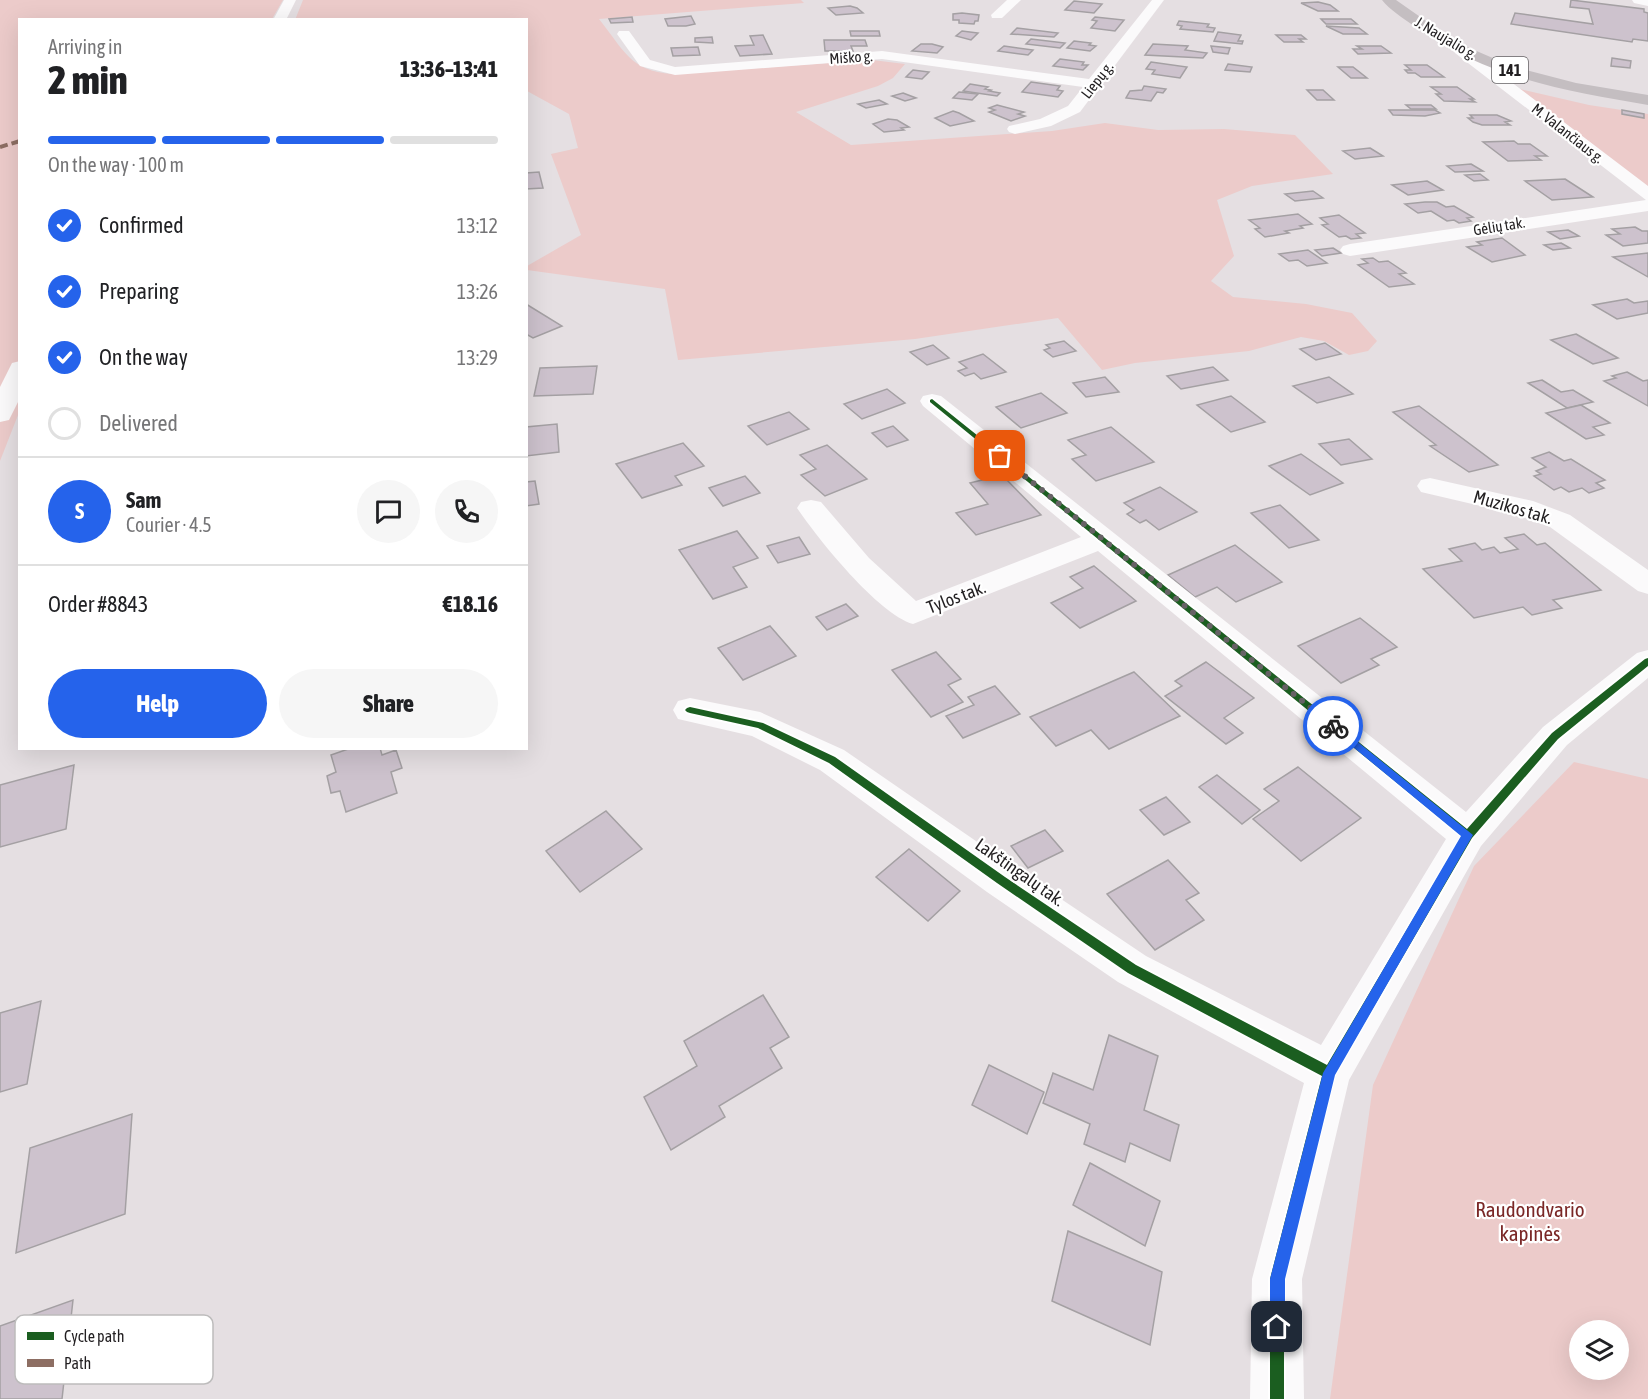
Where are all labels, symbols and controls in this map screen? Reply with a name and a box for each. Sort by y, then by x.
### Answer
street label: J. Naujalio g. [1412,13,1480,63]
text: Arriving in [48,35,122,58]
street label: Miško g. [829,47,874,67]
text: 13:36–13:41 [400,56,498,82]
road number: 141 [1492,57,1528,83]
text: 2 min [48,58,128,102]
street label: Liepų g. [1077,58,1117,102]
street label: M. Valančiaus g. [1529,100,1608,167]
text: On the way · 100 m [48,153,184,176]
icon: check [48,209,81,242]
text: Confirmed [99,212,184,238]
street label: Gėlių tak. [1472,213,1526,238]
text: 13:12 [457,214,498,237]
icon: check [48,275,81,308]
text: Preparing [99,278,179,304]
text: 13:26 [457,280,498,303]
icon: check [48,341,81,374]
text: On the way [99,344,188,370]
text: 13:29 [457,346,498,369]
text: Delivered [99,410,178,436]
pin [974,430,1025,481]
icon: bag [983,439,1016,472]
button: chat [357,480,420,543]
button: phone [435,480,498,543]
street label: Muzikos tak. [1471,486,1555,528]
text: Sam [126,487,161,513]
text: S [75,498,84,524]
text: Courier · 4.5 [126,513,212,536]
street label: Tylos tak. [924,576,988,618]
text: Order #8843 [48,591,148,617]
text: €18.16 [443,591,498,617]
button: Help [48,669,267,738]
button: Share [279,669,498,738]
courier [1303,696,1363,756]
icon: bike [1317,710,1350,743]
street label: Lakštingalų tak. [971,834,1069,910]
park label: Raudondvario kapinės [1475,1197,1585,1245]
pin [1251,1301,1302,1352]
icon: home [1260,1310,1293,1343]
legend [15,1315,213,1384]
map controls [1569,1320,1629,1380]
button: layers [1569,1320,1629,1380]
text: Cycle path [64,1327,124,1346]
text: Path [64,1354,91,1372]

